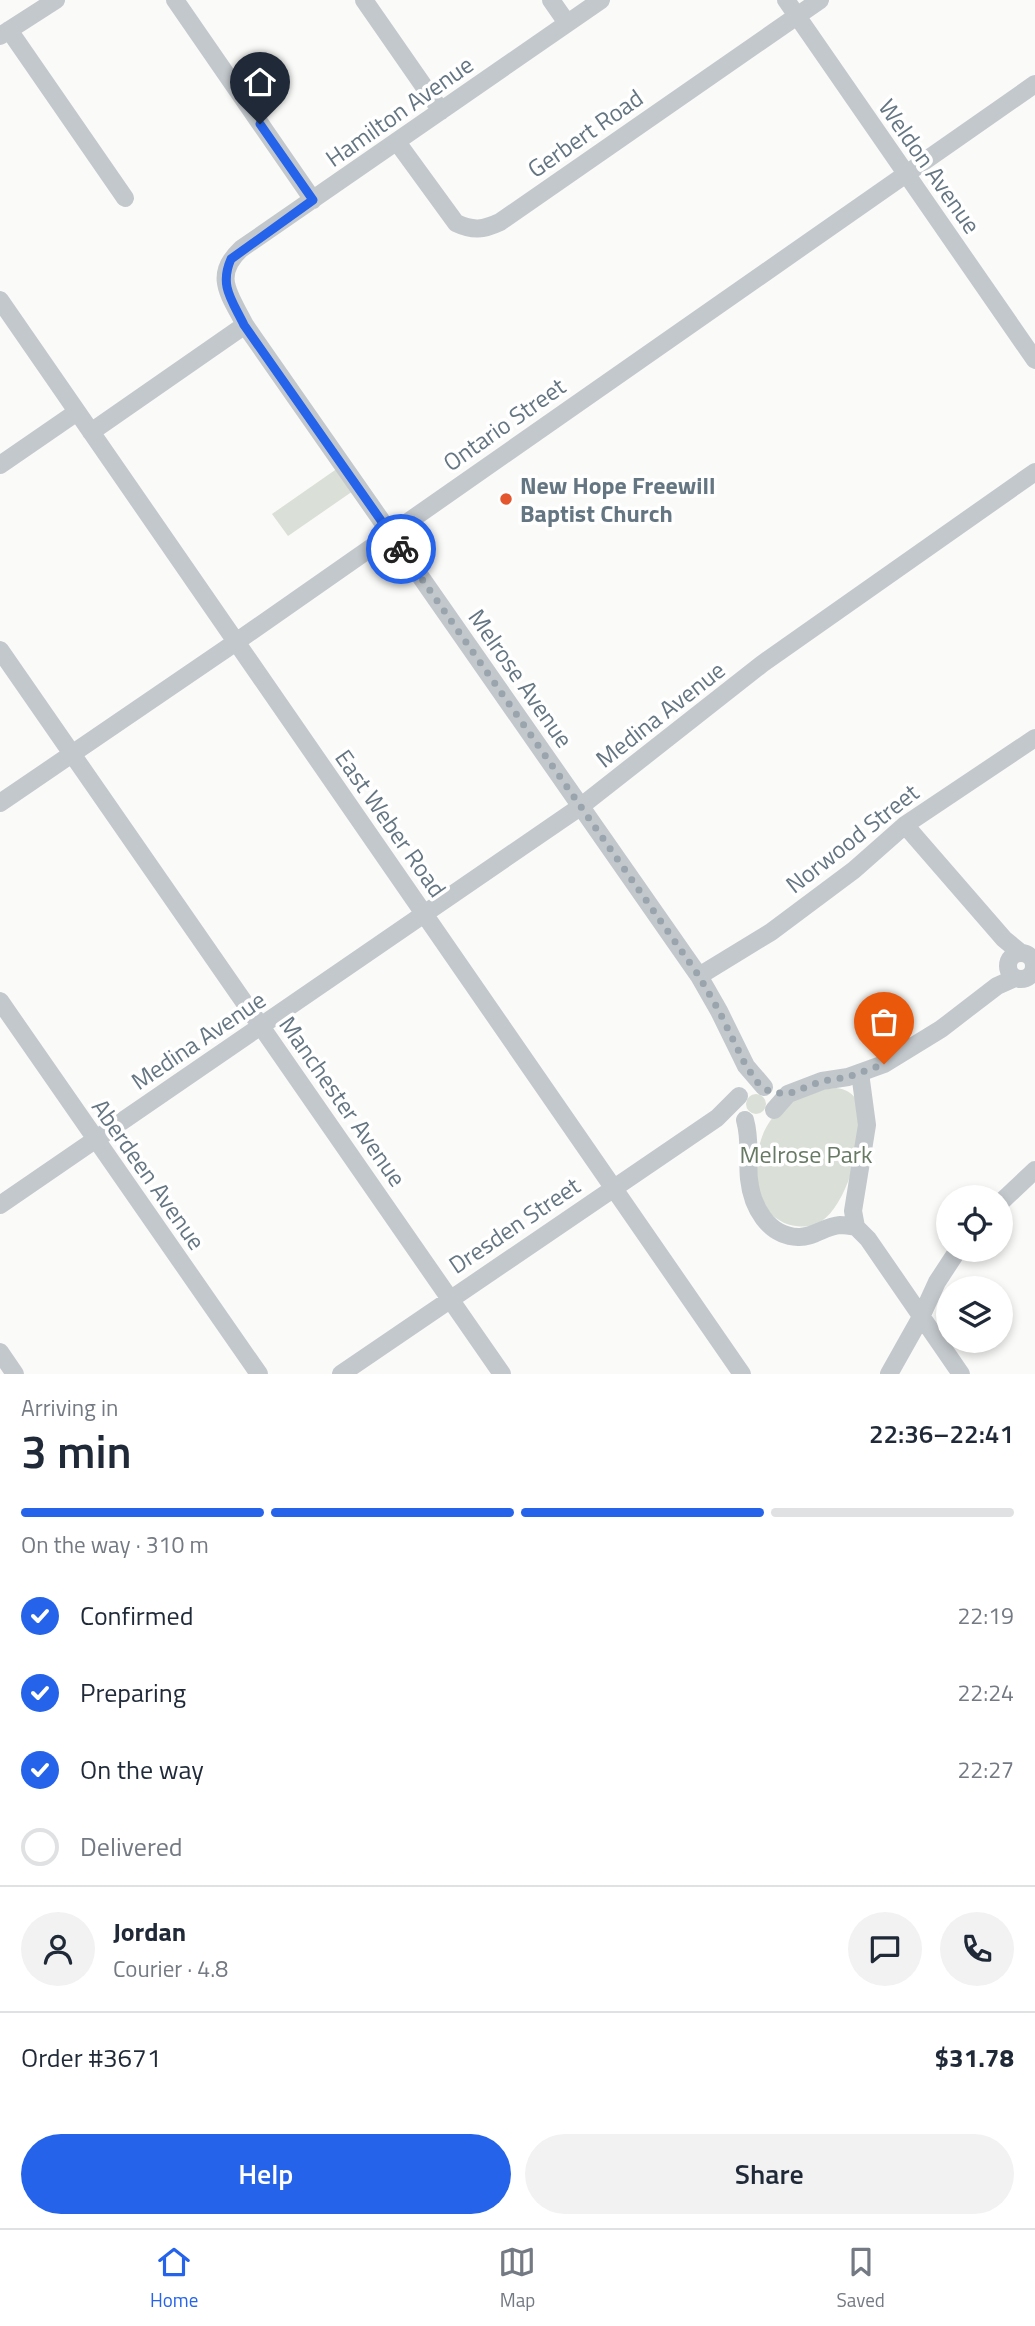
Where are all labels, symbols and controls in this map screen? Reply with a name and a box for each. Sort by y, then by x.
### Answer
street label: Hamilton Avenue [318,47,480,175]
pin [230,52,290,124]
icon: home [241,63,279,101]
street label: Gerbert Road [520,80,650,186]
street label: Weldon Avenue [870,91,990,241]
street label: Ontario Street [435,368,573,480]
place label: New Hope Freewill Baptist Church [520,467,715,531]
marker: New Hope Freewill Baptist Church [498,491,514,507]
courier [366,514,436,584]
icon: bike [382,530,420,568]
street label: Melrose Avenue [460,601,582,755]
street label: Medina Avenue [588,652,732,776]
street label: East Weber Road [327,742,455,904]
street label: Norwood Street [778,774,927,902]
street label: Medina Avenue [124,982,272,1098]
pin [854,992,914,1064]
icon: bag [865,1003,903,1041]
street label: Manchester Avenue [271,1008,415,1194]
street label: Aberdeen Avenue [83,1091,215,1257]
park label: Melrose Park [740,1136,873,1172]
street label: Dresden Street [441,1167,587,1282]
map controls [936,1185,1013,1353]
button: locate [936,1185,1013,1262]
button: layers [936,1276,1013,1353]
text: Arriving in [21,1390,118,1425]
text: 22:36–22:41 [869,1414,1014,1453]
text: 3 min [21,1416,132,1486]
text: On the way · 310 m [21,1527,209,1562]
text: Confirmed [80,1596,194,1635]
icon: check [21,1597,59,1635]
text: 22:19 [957,1598,1014,1633]
text: Preparing [80,1673,186,1712]
icon: check [21,1674,59,1712]
text: 22:24 [957,1675,1014,1710]
text: On the way [80,1750,204,1789]
icon: check [21,1751,59,1789]
text: 22:27 [957,1752,1014,1787]
text: Delivered [80,1827,183,1866]
button: person [21,1912,95,1986]
text: Jordan [113,1912,186,1951]
button: chat [848,1912,922,1986]
button: phone [940,1912,1014,1986]
text: Courier · 4.8 [113,1951,228,1986]
text: Order #3671 [21,2038,161,2077]
text: $31.78 [935,2038,1014,2077]
button: Help [21,2134,511,2214]
button: Share [525,2134,1014,2214]
tab: Home [150,2243,198,2314]
tab: Map [498,2243,536,2314]
tab: Saved [837,2243,885,2314]

